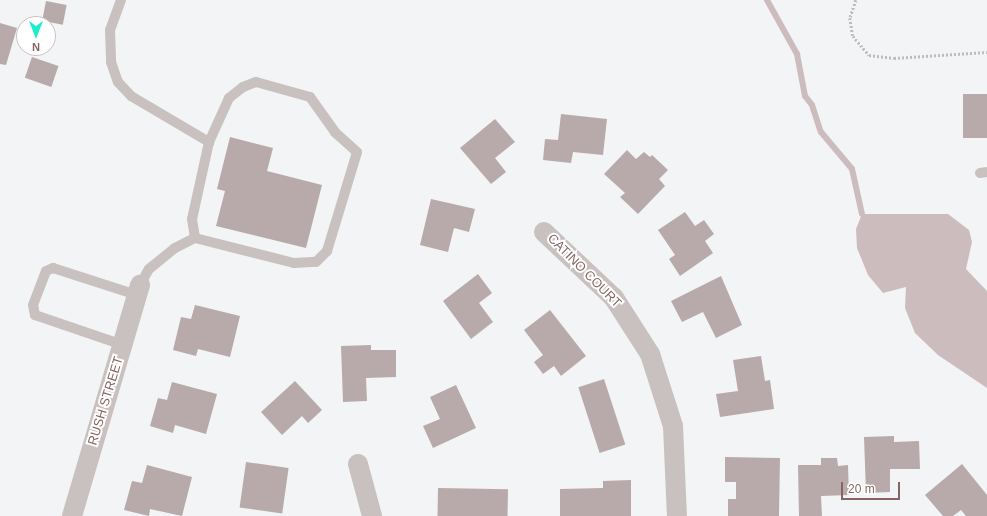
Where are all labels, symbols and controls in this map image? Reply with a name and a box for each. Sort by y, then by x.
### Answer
north arrow [16,16,56,56]
text: N [32,41,40,53]
street label: CATINO COURT [544,231,624,311]
street label: RUSH STREET [85,355,127,447]
scale bar [843,474,902,500]
text: 20 m [848,482,875,496]

